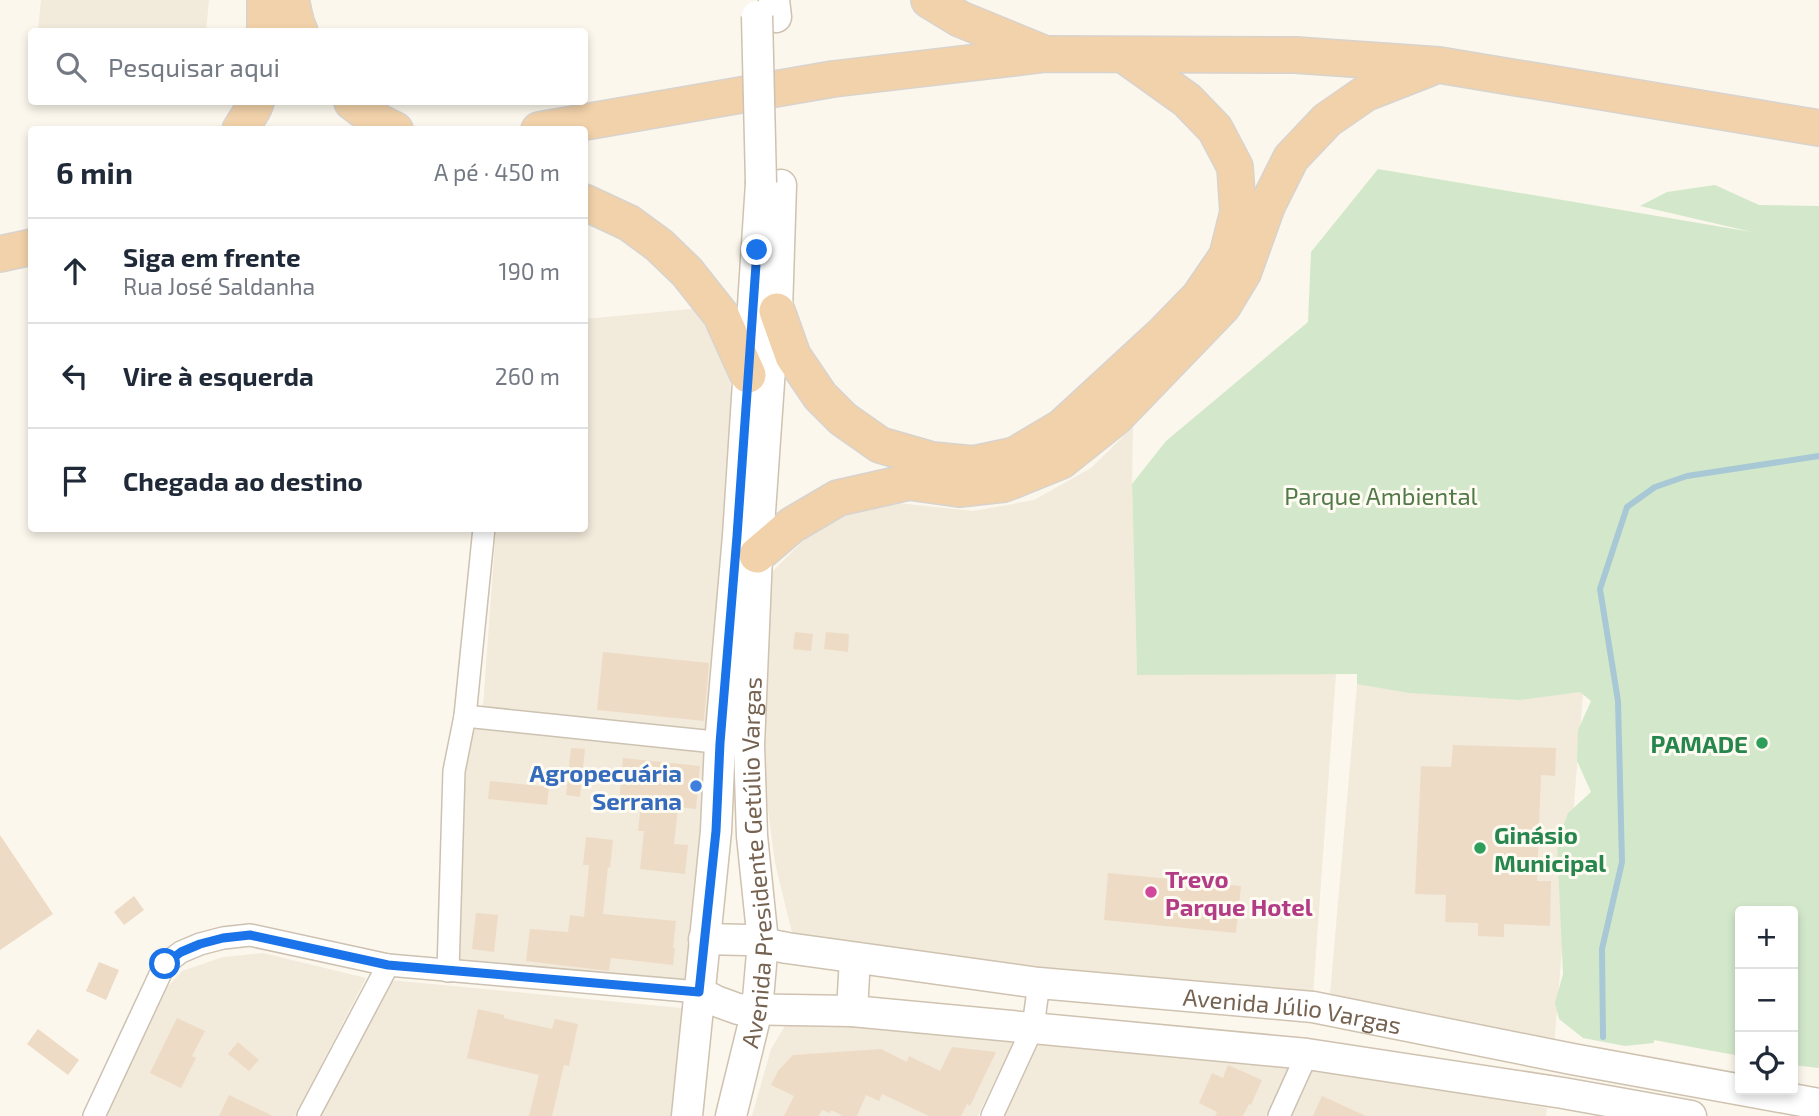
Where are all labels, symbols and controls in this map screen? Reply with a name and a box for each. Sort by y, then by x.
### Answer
search box [28,28,588,105]
icon: search [52,48,90,86]
text: Pesquisar aqui [108,51,280,82]
text: 6 min [56,154,133,190]
text: A pé · 450 m [434,158,560,186]
route end [741,234,772,265]
text: Siga em frente [123,241,301,272]
icon: ahead [56,252,94,290]
text: 190 m [499,257,560,285]
text: Rua José Saldanha [123,272,315,300]
icon: left [56,357,94,395]
text: Vire à esquerda [123,360,314,391]
text: 260 m [495,362,560,390]
icon: arrive [56,462,94,500]
text: Chegada ao destino [123,465,363,496]
park label: Parque Ambiental [1284,481,1478,510]
street label: Avenida Presidente Getúlio Vargas [734,676,777,1051]
place label: PAMADE [1650,729,1748,758]
marker: PAMADE [1754,735,1770,751]
place label: Agropecuária Serrana [530,758,682,815]
marker: Agropecuária Serrana [688,778,704,794]
place label: Ginásio Municipal [1494,820,1606,877]
marker: Ginásio Municipal [1472,840,1488,856]
place label: Trevo Parque Hotel [1165,864,1313,921]
marker: Trevo Parque Hotel [1143,884,1159,900]
map controls [1735,906,1798,1095]
button: + [1735,906,1798,969]
route start [149,948,180,979]
button: − [1735,969,1798,1032]
street label: Avenida Júlio Vargas [1182,981,1404,1039]
button: locate [1735,1032,1798,1095]

